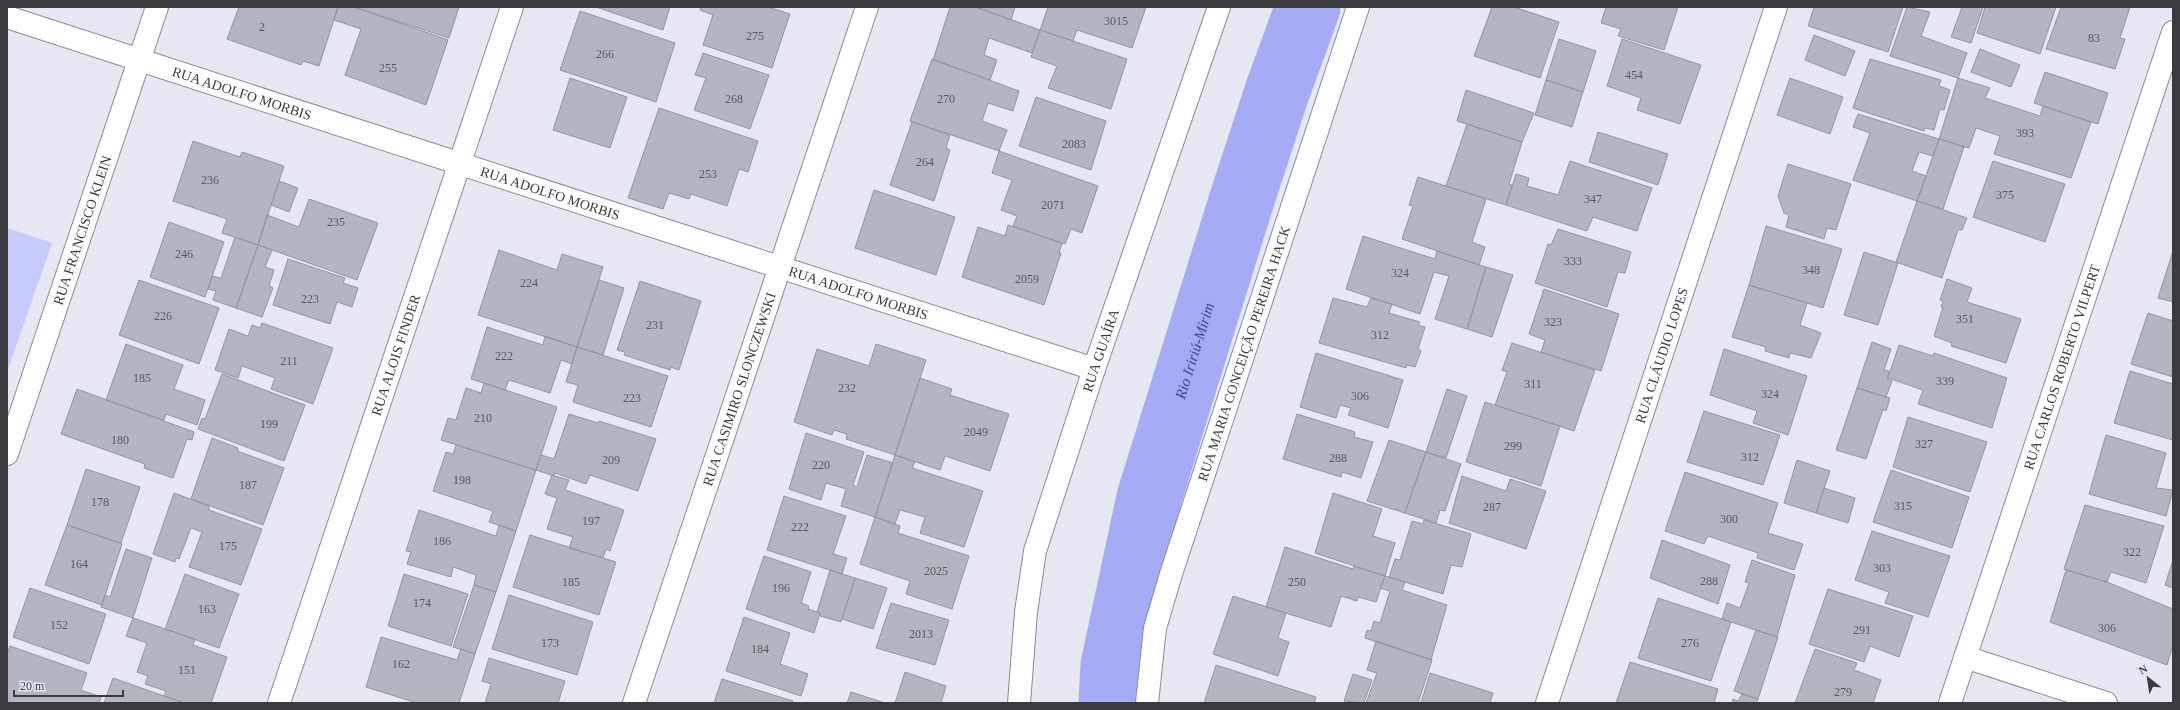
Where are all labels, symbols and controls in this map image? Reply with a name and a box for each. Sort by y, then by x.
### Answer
house number: 3015 [1104,14,1128,28]
house number: 2 [259,20,265,34]
house number: 275 [746,29,764,43]
house number: 83 [2088,31,2100,45]
house number: 266 [596,47,614,61]
house number: 255 [379,61,397,75]
street label: RUA ADOLFO MORBIS [170,64,313,123]
house number: 454 [1625,68,1643,82]
house number: 268 [725,92,743,106]
house number: 270 [937,92,955,106]
house number: 393 [2016,126,2034,140]
house number: 2083 [1062,137,1086,151]
street label: RUA FRANCISCO KLEIN [51,154,115,307]
house number: 264 [916,155,934,169]
street label: RUA ADOLFO MORBIS [478,164,622,223]
house number: 253 [699,167,717,181]
house number: 236 [201,173,219,187]
house number: 375 [1996,188,2014,202]
house number: 347 [1584,192,1602,206]
house number: 2071 [1041,198,1065,212]
house number: 235 [327,215,345,229]
street label: RUA MARIA CONCEIÇÃO PEREIRA HACK [1195,224,1293,483]
house number: 246 [175,247,193,261]
house number: 333 [1564,254,1582,268]
street label: RUA CARLOS ROBERTO VILPERT [2021,262,2103,472]
house number: 348 [1802,263,1820,277]
street label: RUA ADOLFO MORBIS [787,264,930,323]
house number: 324 [1391,266,1409,280]
house number: 2059 [1015,272,1039,286]
house number: 224 [520,276,538,290]
street label: RUA CLÁUDIO LOPES [1633,286,1691,425]
street label: RUA CASIMIRO SLONCZEWSKI [700,290,779,488]
house number: 223 [301,292,319,306]
street label: RUA ALOIS FINDER [369,292,423,418]
water label: Rio Iririú-Mirim [1172,301,1217,402]
street label: RUA GUAÍRA [1080,306,1122,394]
house number: 226 [154,309,172,323]
house number: 351 [1956,312,1974,326]
house number: 323 [1544,315,1562,329]
house number: 231 [646,318,664,332]
house number: 312 [1371,328,1389,342]
house number: 222 [495,349,513,363]
house number: 211 [280,354,298,368]
house number: 185 [133,371,151,385]
house number: 339 [1936,374,1954,388]
house number: 311 [1524,377,1542,391]
house number: 232 [838,381,856,395]
house number: 324 [1761,387,1779,401]
house number: 306 [1351,389,1369,403]
house number: 223 [623,391,641,405]
house number: 210 [474,411,492,425]
house number: 199 [260,417,278,431]
house number: 2049 [964,425,988,439]
house number: 180 [111,433,129,447]
house number: 327 [1915,437,1933,451]
house number: 299 [1504,439,1522,453]
house number: 312 [1741,450,1759,464]
house number: 288 [1329,451,1347,465]
house number: 209 [602,453,620,467]
house number: 220 [812,458,830,472]
house number: 198 [453,473,471,487]
house number: 187 [239,478,257,492]
house number: 178 [91,495,109,509]
house number: 315 [1894,499,1912,513]
house number: 287 [1483,500,1501,514]
house number: 300 [1720,512,1738,526]
house number: 197 [582,514,600,528]
house number: 222 [791,520,809,534]
house number: 186 [433,534,451,548]
house number: 175 [219,539,237,553]
house number: 322 [2123,545,2141,559]
house number: 164 [70,557,88,571]
house number: 303 [1873,561,1891,575]
house number: 2025 [924,564,948,578]
house number: 288 [1700,574,1718,588]
house number: 185 [562,575,580,589]
house number: 250 [1288,575,1306,589]
house number: 196 [772,581,790,595]
house number: 174 [413,596,431,610]
house number: 163 [198,602,216,616]
house number: 152 [50,618,68,632]
house number: 306 [2098,621,2116,635]
house number: 291 [1853,623,1871,637]
house number: 2013 [909,627,933,641]
house number: 173 [541,636,559,650]
house number: 276 [1681,636,1699,650]
house number: 184 [751,642,769,656]
house number: 162 [392,657,410,671]
north arrow [2128,658,2168,698]
text: N [2137,662,2149,677]
house number: 151 [178,663,196,677]
scale bar [14,672,123,698]
text: 20 m [20,679,45,693]
house number: 279 [1834,685,1852,699]

